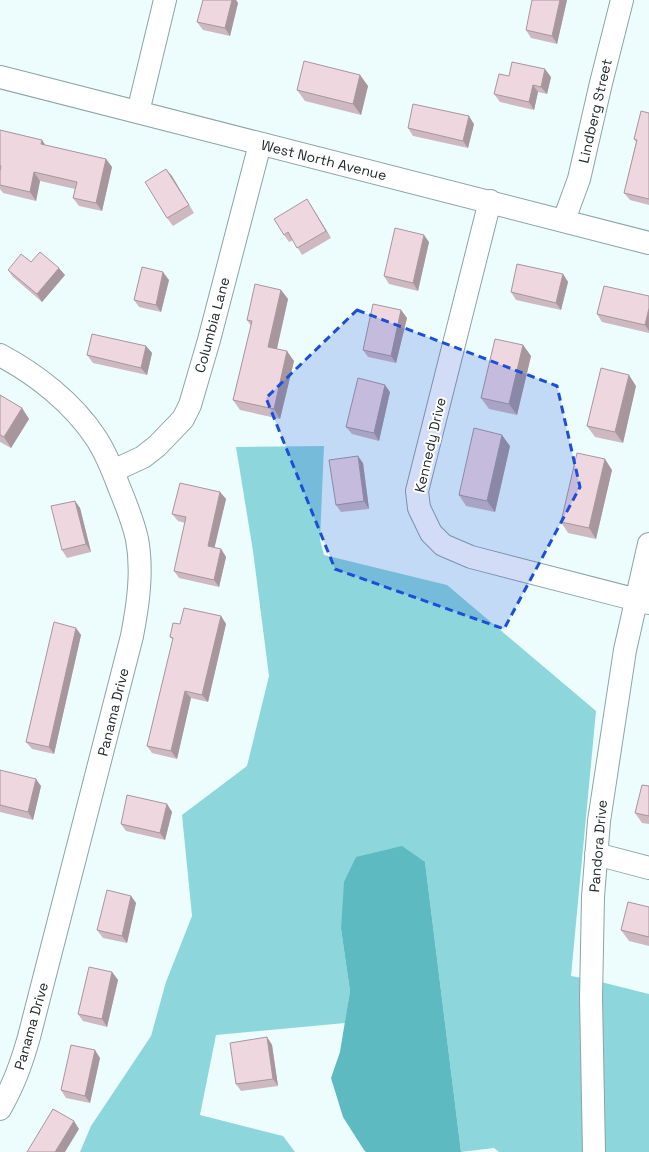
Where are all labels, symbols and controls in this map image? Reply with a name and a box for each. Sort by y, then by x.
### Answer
street label: Lindberg Street [574,57,616,165]
street label: West North Avenue [259,136,389,184]
street label: Columbia Lane [191,275,233,375]
street label: Kennedy Drive [410,396,450,494]
street label: Panama Drive [93,666,133,758]
street label: Pandora Drive [585,799,611,893]
street label: Panama Drive [10,980,52,1072]

